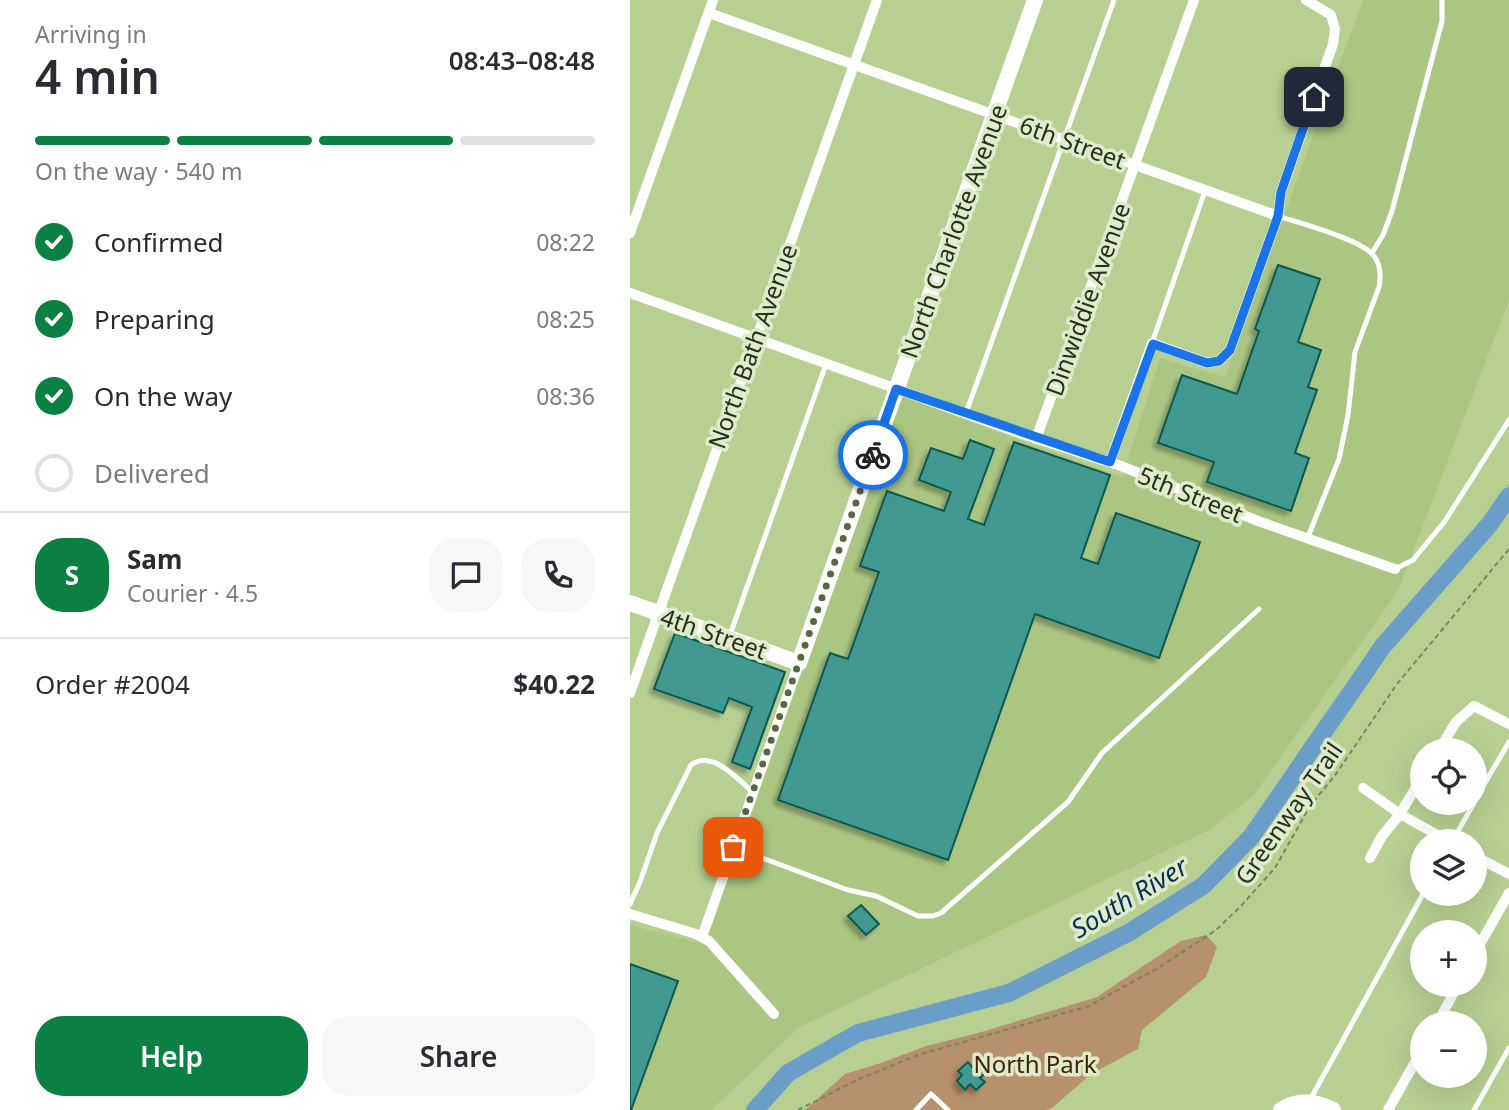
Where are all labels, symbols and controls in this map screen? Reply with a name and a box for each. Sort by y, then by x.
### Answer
text: Arriving in [35,18,147,50]
text: 08:43–08:48 [449,42,595,78]
text: 4 min [35,45,160,107]
pin [1284,67,1344,127]
icon: home [1295,78,1333,116]
street label: North Charlotte Avenue [892,99,1014,363]
street label: 6th Street [1015,108,1131,177]
text: On the way · 540 m [35,155,242,187]
street label: Dinwiddie Avenue [1037,198,1137,400]
icon: check [35,223,73,261]
text: Confirmed [94,224,224,260]
text: 08:22 [536,226,595,258]
street label: North Bath Avenue [700,239,804,453]
icon: check [35,300,73,338]
text: Preparing [94,301,215,337]
text: 08:25 [536,303,595,335]
icon: check [35,377,73,415]
text: On the way [94,378,232,414]
text: 08:36 [536,380,595,412]
courier [838,420,908,490]
icon: bike [854,436,892,474]
text: Delivered [94,455,210,491]
street label: 5th Street [1134,458,1249,530]
button: chat [429,538,503,612]
button: phone [521,538,595,612]
text: Sam [127,541,182,577]
text: S [65,557,79,593]
text: Courier · 4.5 [127,577,258,609]
street label: 4th Street [656,599,772,667]
text: Order #2004 [35,666,190,702]
text: $40.22 [513,666,595,702]
street label: Greenway Trail [1227,735,1349,891]
map controls [1410,738,1487,1088]
button: locate [1410,738,1487,815]
pin [703,817,763,877]
icon: bag [714,828,752,866]
button: layers [1410,829,1487,906]
water label: South River [1064,847,1196,946]
button: + [1410,920,1487,997]
button: − [1410,1011,1487,1088]
button: Help [35,1016,308,1096]
button: Share [322,1016,595,1096]
park label: North Park [973,1047,1097,1080]

